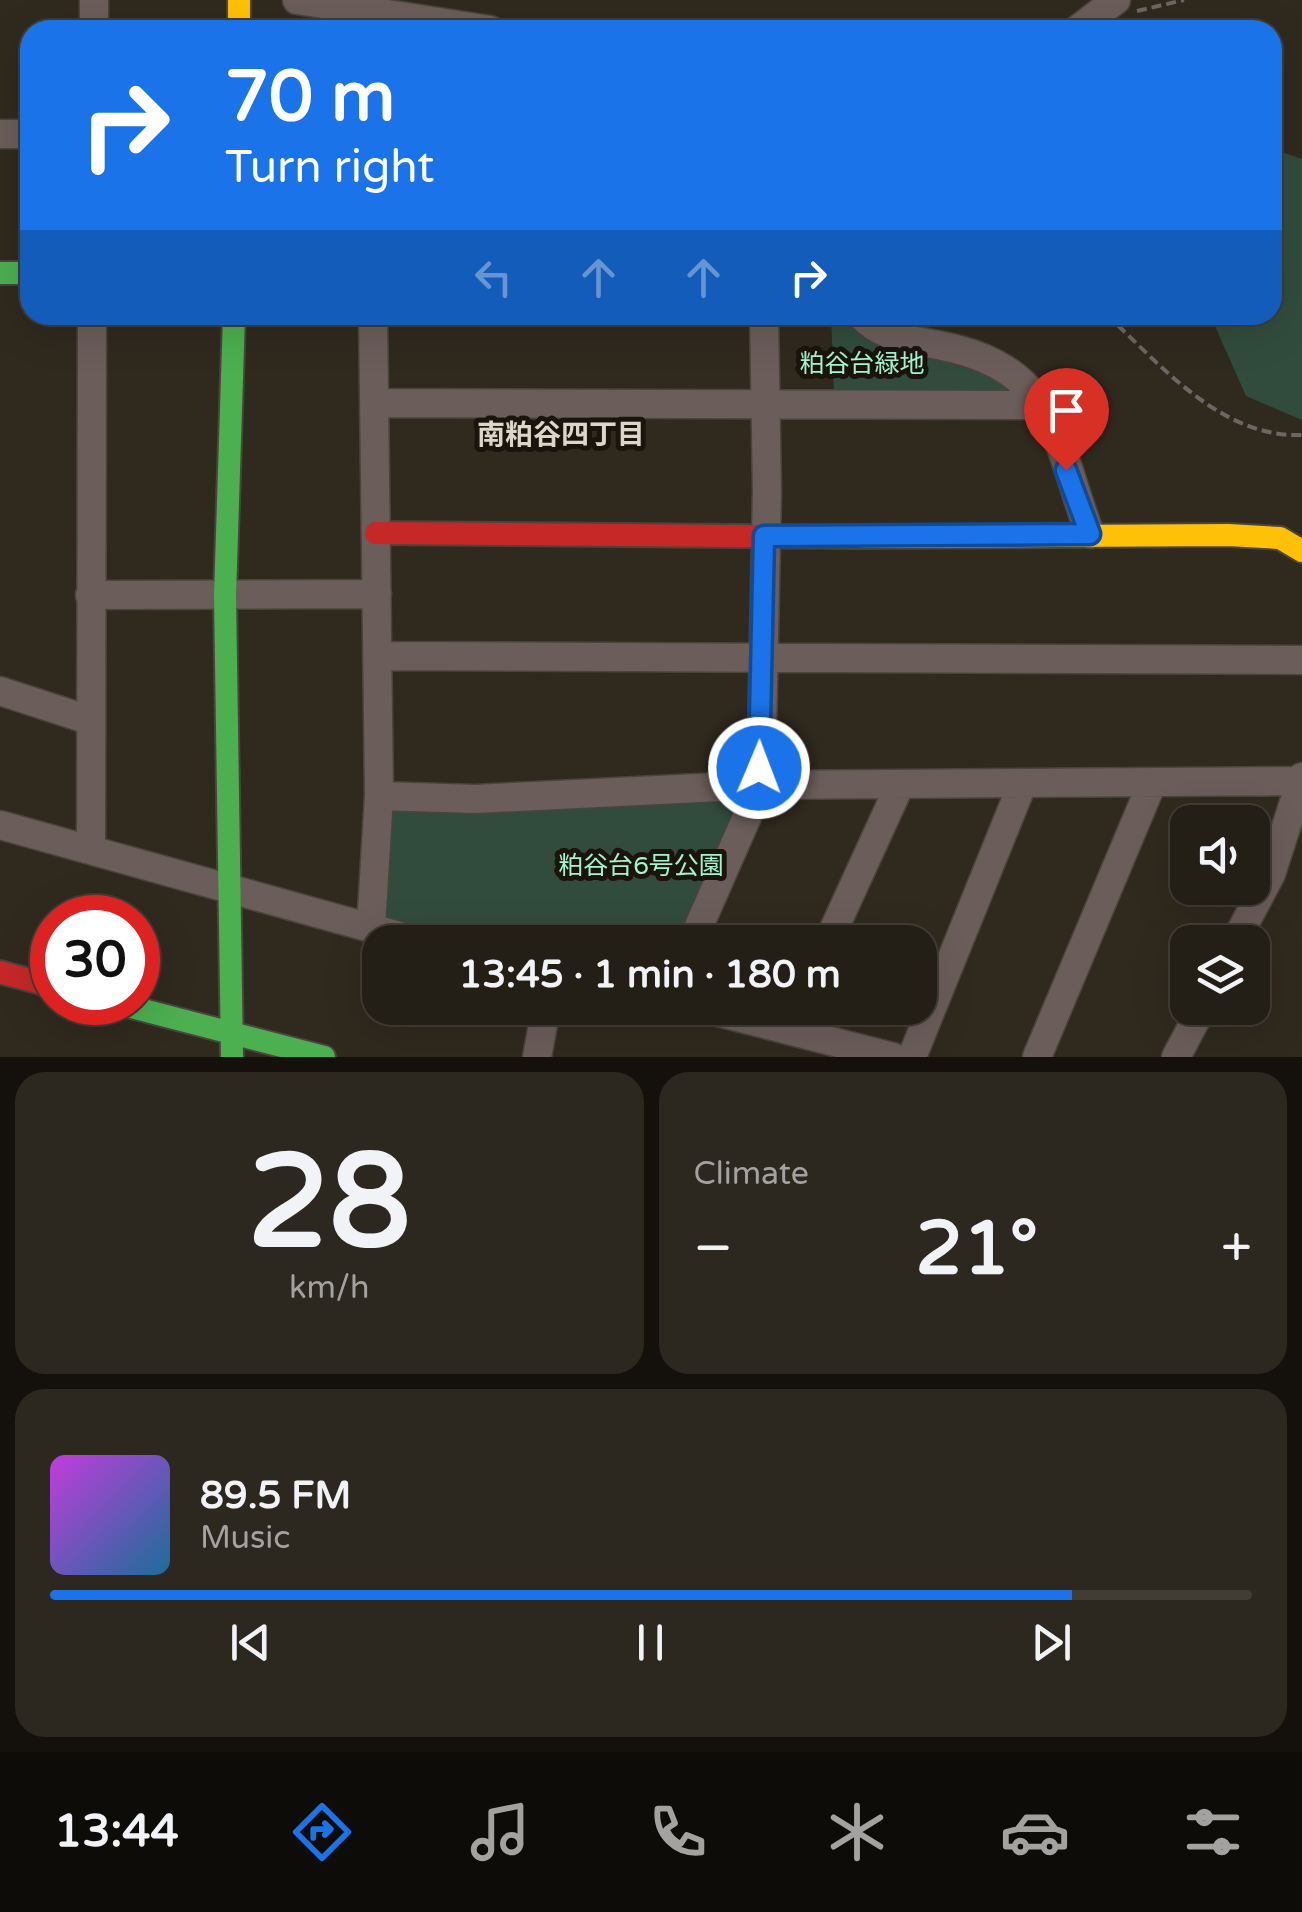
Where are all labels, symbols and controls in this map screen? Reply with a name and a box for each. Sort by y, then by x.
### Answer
text: 70 m [225,56,395,140]
icon: right [60,60,190,190]
text: Turn right [225,141,434,195]
icon: left [466,250,521,305]
icon: ahead [571,250,626,305]
icon: ahead [676,250,731,305]
icon: right [781,250,836,305]
park label: 粕谷台緑地 [799,349,925,379]
pin [1024,368,1109,471]
icon: arrive [1039,383,1094,438]
district label: 南粕谷四丁目 [477,418,645,452]
position arrow [707,716,811,820]
map controls [1170,805,1270,1025]
button: sound [1170,805,1270,905]
park label: 粕谷台6号公園 [558,851,724,881]
speed limit sign: 30 [30,895,160,1025]
button: layers [1170,925,1270,1025]
text: 13:45 · 1 min · 180 m [458,952,841,998]
text: 28 [248,1126,411,1282]
text: Climate [694,1155,809,1193]
text: 21° [916,1204,1038,1294]
text: − [694,1216,733,1282]
text: + [1221,1216,1252,1282]
text: km/h [289,1269,369,1307]
text: 89.5 FM [200,1473,351,1519]
text: Music [200,1519,290,1557]
icon: previous [223,1615,278,1670]
icon: pause [623,1615,678,1670]
icon: next [1024,1615,1079,1670]
icon: directions [287,1797,357,1867]
icon: music [465,1797,535,1867]
icon: phone [643,1797,713,1867]
icon: climate [822,1797,892,1867]
icon: car [1000,1797,1070,1867]
icon: filters [1178,1797,1248,1867]
text: 13:44 [54,1805,179,1859]

